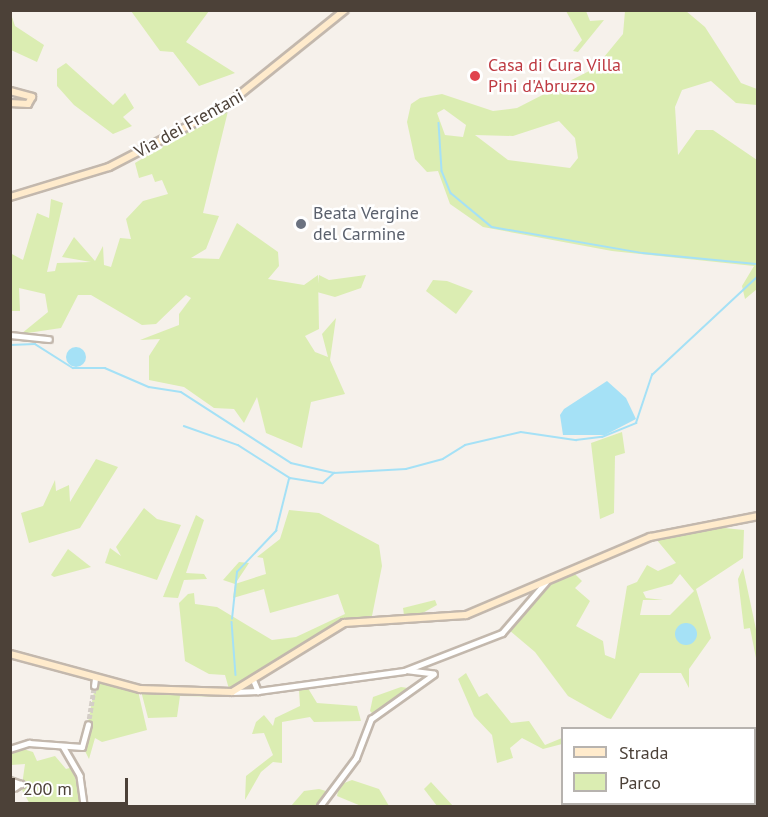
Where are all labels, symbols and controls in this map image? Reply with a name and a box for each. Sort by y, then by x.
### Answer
place label: Casa di Cura Villa Pini d'Abruzzo [488,55,622,98]
marker: Casa di Cura Villa Pini d'Abruzzo [466,67,484,85]
street label: Via dei Frentani [131,85,247,163]
place label: Beata Vergine del Carmine [313,203,419,246]
marker: Beata Vergine del Carmine [294,217,308,231]
legend [561,727,756,805]
text: Strada [619,741,668,764]
scale bar [15,766,130,804]
text: Parco [619,771,661,794]
text: 200 m [23,777,72,800]

